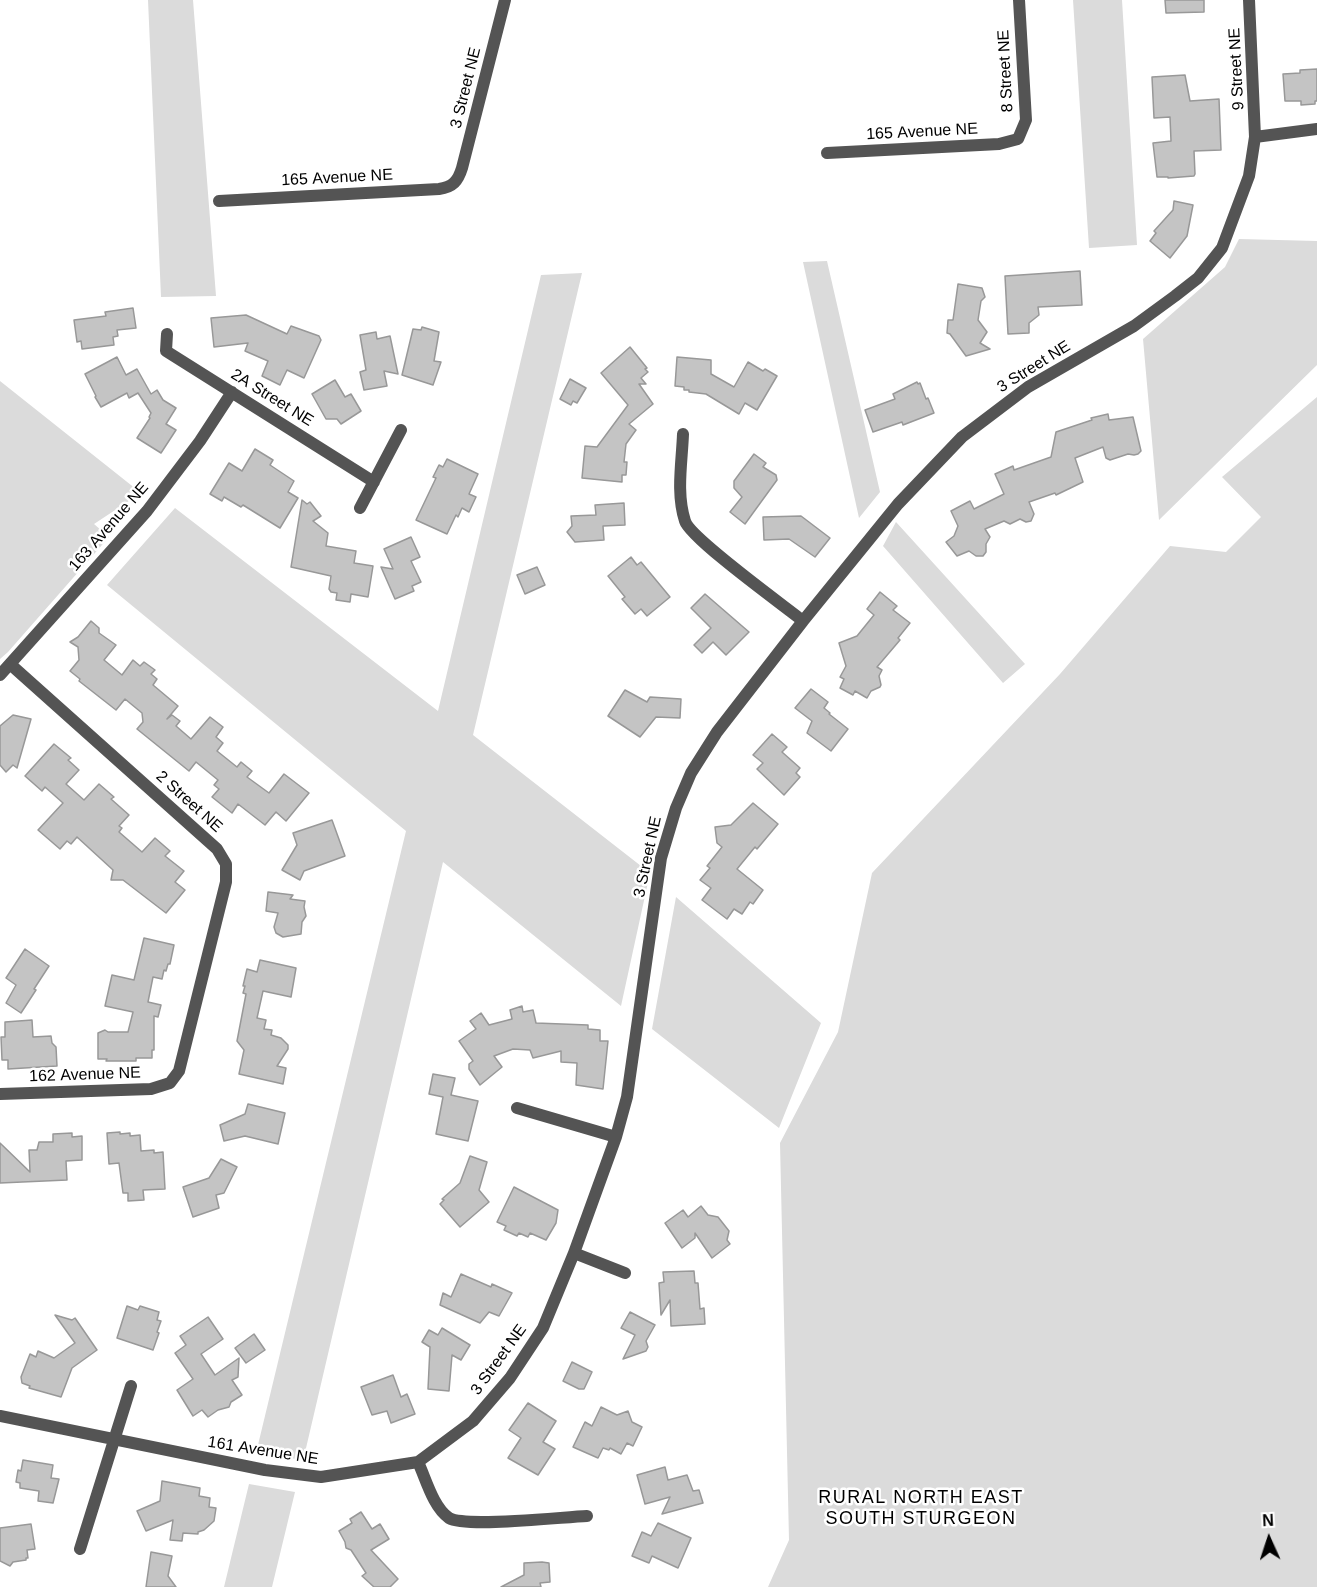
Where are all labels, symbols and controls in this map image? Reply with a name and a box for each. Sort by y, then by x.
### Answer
street label: 9 Street NE [1225,27,1249,111]
street label: 8 Street NE [994,29,1018,113]
street label: 3 Street NE [447,46,485,130]
street label: 165 Avenue NE [866,119,978,145]
street label: 165 Avenue NE [281,165,393,191]
street label: 3 Street NE [994,337,1074,397]
street label: 2A Street NE [227,365,317,431]
street label: 163 Avenue NE [65,479,153,575]
street label: 2 Street NE [152,767,226,837]
street label: 3 Street NE [630,815,666,899]
street label: 162 Avenue NE [29,1063,141,1087]
street label: 3 Street NE [467,1321,531,1399]
street label: 161 Avenue NE [206,1433,320,1469]
district label: RURAL NORTH EAST SOUTH STURGEON [818,1487,1024,1530]
north arrow [1239,1509,1299,1569]
text: N [1262,1512,1274,1529]

